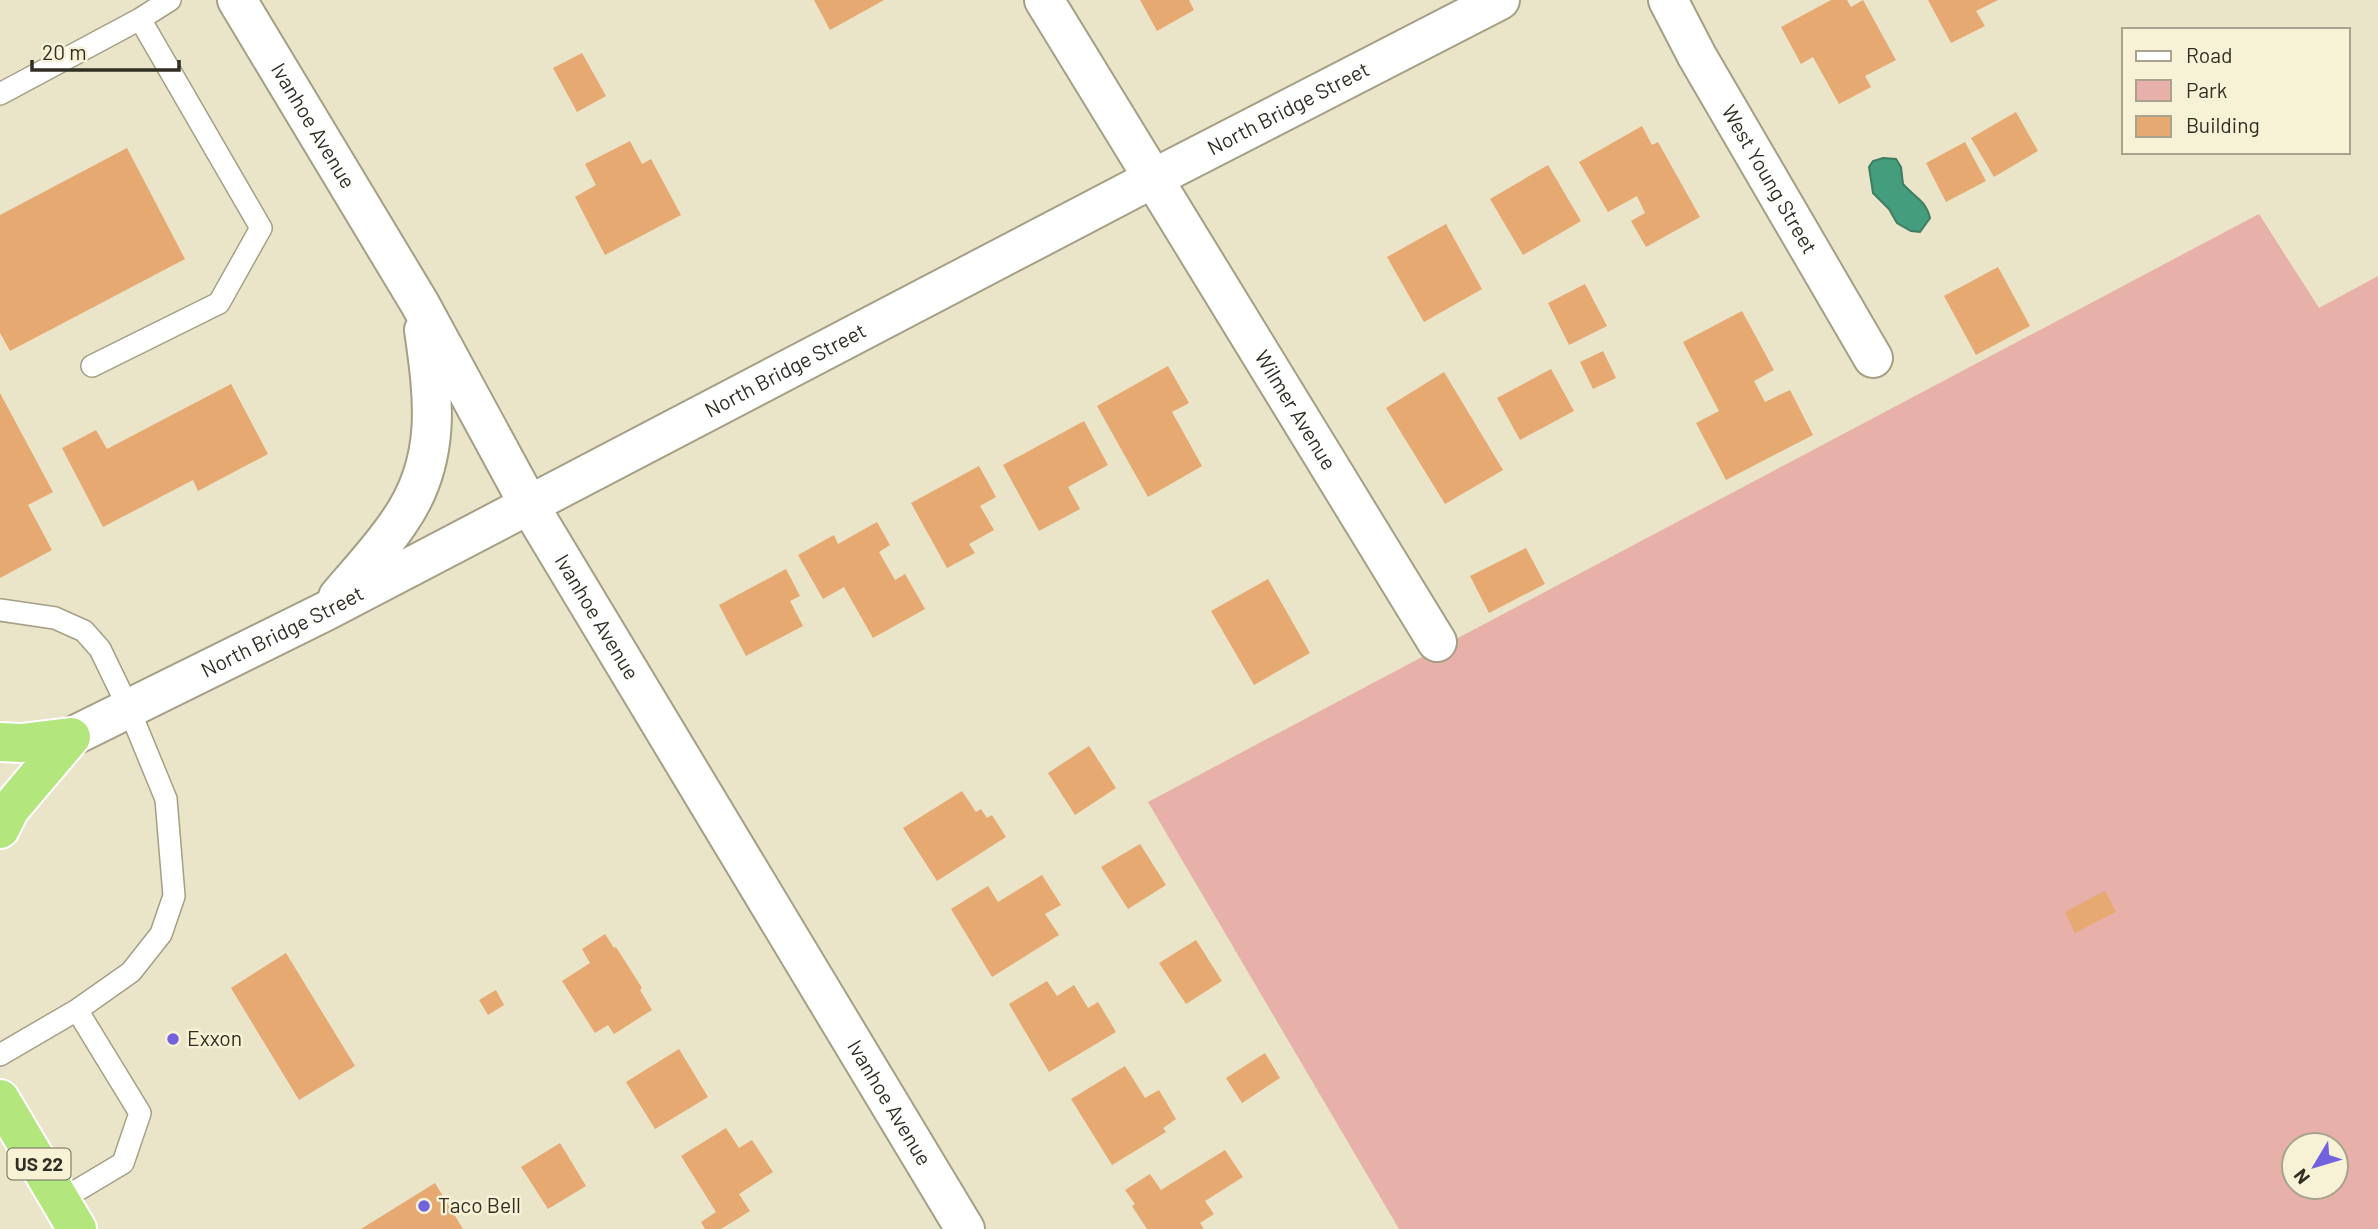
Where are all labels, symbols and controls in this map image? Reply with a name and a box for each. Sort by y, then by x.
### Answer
scale bar [32,28,178,72]
legend [2122,28,2350,154]
text: 20 m [42,39,87,64]
text: Road [2186,42,2232,67]
street label: North Bridge Street [1203,56,1373,159]
street label: Ivanhoe Avenue [267,58,361,192]
text: Park [2186,77,2227,102]
street label: West Young Street [1717,100,1823,258]
text: Building [2186,112,2260,137]
street label: North Bridge Street [700,317,870,422]
street label: Wilmer Avenue [1250,345,1343,474]
street label: Ivanhoe Avenue [551,549,645,684]
street label: North Bridge Street [196,580,367,682]
place label: Exxon [187,1025,242,1050]
marker: Exxon [165,1031,181,1047]
street label: Ivanhoe Avenue [843,1035,938,1169]
north arrow [2280,1131,2350,1201]
road number: US 22 [7,1148,70,1180]
text: N [2288,1165,2314,1189]
place label: Taco Bell [438,1192,521,1217]
marker: Taco Bell [416,1198,432,1214]

